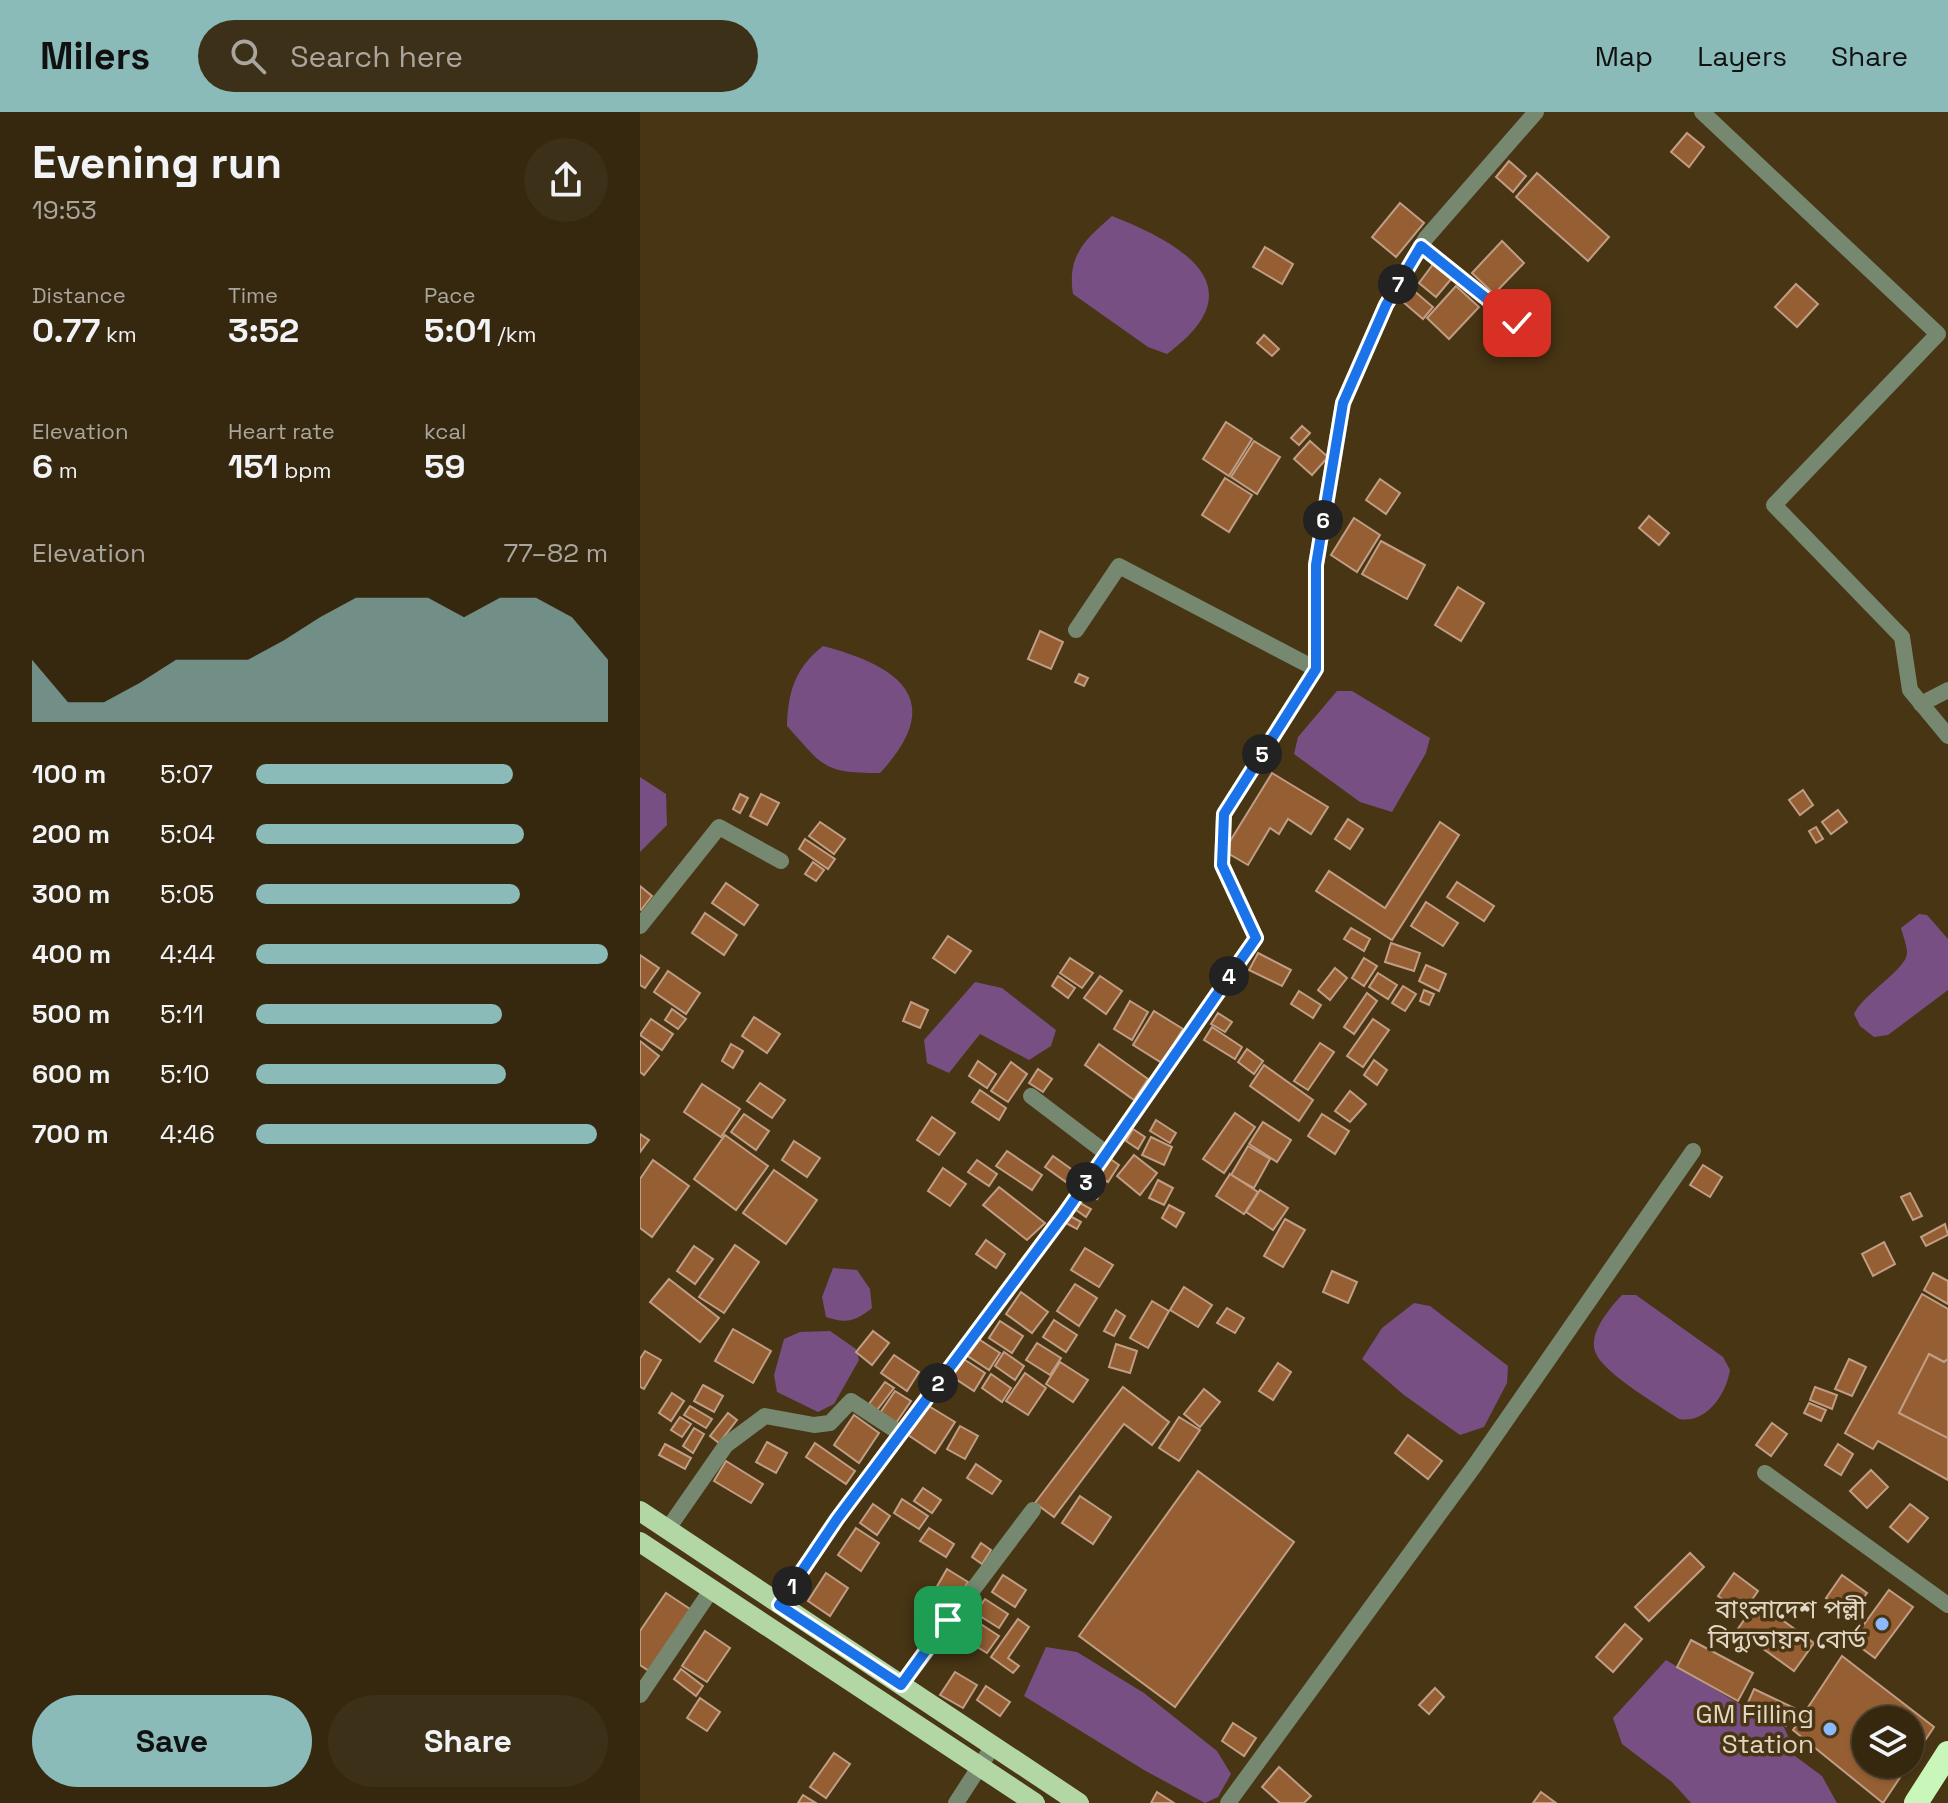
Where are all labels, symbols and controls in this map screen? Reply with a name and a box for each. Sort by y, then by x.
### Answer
search box [198,20,758,92]
text: Milers [40,32,150,80]
icon: search [226,34,270,78]
text: Search here [290,37,463,76]
text: Map [1595,38,1653,74]
text: Layers [1697,38,1787,74]
text: Share [1831,38,1908,74]
text: Evening run [32,135,282,191]
button: share [524,138,608,222]
text: 19:53 [32,193,97,227]
pin: 7 [1378,264,1418,304]
text: 7 [1392,270,1404,298]
text: Distance [32,281,126,309]
text: Time [228,281,278,309]
text: Pace [424,281,476,309]
pin [1483,289,1551,357]
icon: check [1495,301,1539,345]
text: 0.77 [32,309,100,352]
text: 3:52 [228,309,299,352]
text: 5:01 [424,309,492,352]
text: km [100,320,137,348]
text: /km [492,320,537,348]
text: Elevation [32,417,128,445]
text: Heart rate [228,417,335,445]
text: kcal [424,417,466,445]
text: 6 [32,445,53,488]
text: 151 [228,445,279,488]
text: 59 [424,445,465,488]
text: m [53,456,78,484]
text: bpm [279,456,331,484]
pin: 6 [1303,500,1343,540]
text: 6 [1316,506,1330,534]
text: Elevation [32,536,146,570]
text: 77–82 m [503,536,608,570]
pin: 5 [1242,734,1282,774]
text: 5 [1255,740,1269,768]
text: 100 m [32,757,106,791]
text: 5:07 [160,757,213,791]
text: 200 m [32,817,110,851]
text: 5:04 [160,817,215,851]
text: 300 m [32,877,110,911]
text: 5:05 [160,877,214,911]
text: 400 m [32,937,111,971]
text: 4:44 [160,937,215,971]
pin: 4 [1209,956,1249,996]
text: 4 [1222,962,1236,990]
text: 500 m [32,997,110,1031]
text: 5:11 [160,997,204,1031]
text: 600 m [32,1057,111,1091]
text: 5:10 [160,1057,210,1091]
text: 700 m [32,1117,109,1151]
text: 4:46 [160,1117,215,1151]
pin: 3 [1066,1162,1106,1202]
text: 3 [1079,1168,1093,1196]
pin: 2 [918,1363,958,1403]
text: 2 [931,1369,945,1397]
pin: 1 [772,1566,812,1606]
text: 1 [787,1572,797,1600]
pin [914,1586,982,1654]
place label: বাংলাদেশ পল্লী বিদ্যুতায়ন বোর্ড [1707,1592,1867,1656]
icon: arrive [926,1598,970,1642]
marker: বাংলাদেশ পল্লী বিদ্যুতায়ন বোর্ড [1873,1615,1891,1633]
button: Save [32,1695,312,1787]
button: Share [328,1695,608,1787]
place label: GM Filling Station [1696,1697,1814,1761]
map controls [1852,1706,1924,1778]
button: layers [1852,1706,1924,1778]
marker: GM Filling Station [1821,1720,1839,1738]

